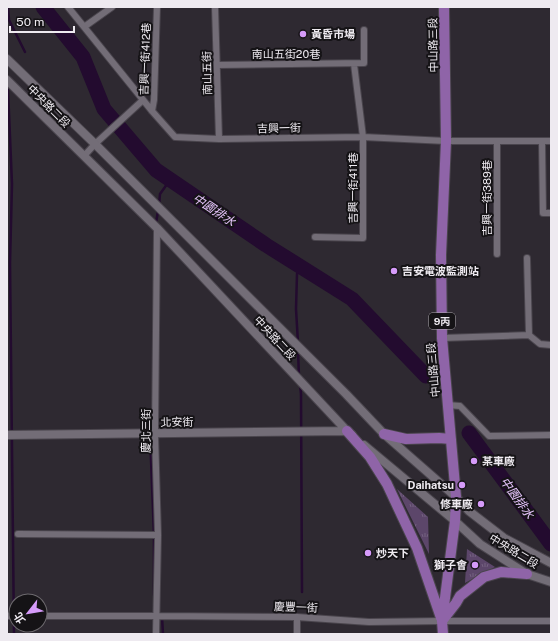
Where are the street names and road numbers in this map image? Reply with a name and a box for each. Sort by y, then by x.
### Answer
street label: 中山路三段 [427,17,439,73]
street label: 吉興一街412巷 [138,22,152,96]
street label: 南山五街20巷 [252,48,320,60]
street label: 南山五街 [201,51,213,95]
street label: 中央路二段 [25,82,73,130]
street label: 吉興一街 [257,122,301,134]
street label: 吉興一街411巷 [347,153,359,223]
street label: 吉興一街389巷 [481,160,493,236]
road number: 9丙 [429,313,455,329]
street label: 中央路二段 [252,314,298,362]
street label: 中山路三段 [425,342,441,398]
street label: 慶北三街 [140,409,152,453]
street label: 北安街 [160,416,194,428]
street label: 中央路二段 [487,532,541,570]
street label: 慶豐一街 [274,600,318,614]

